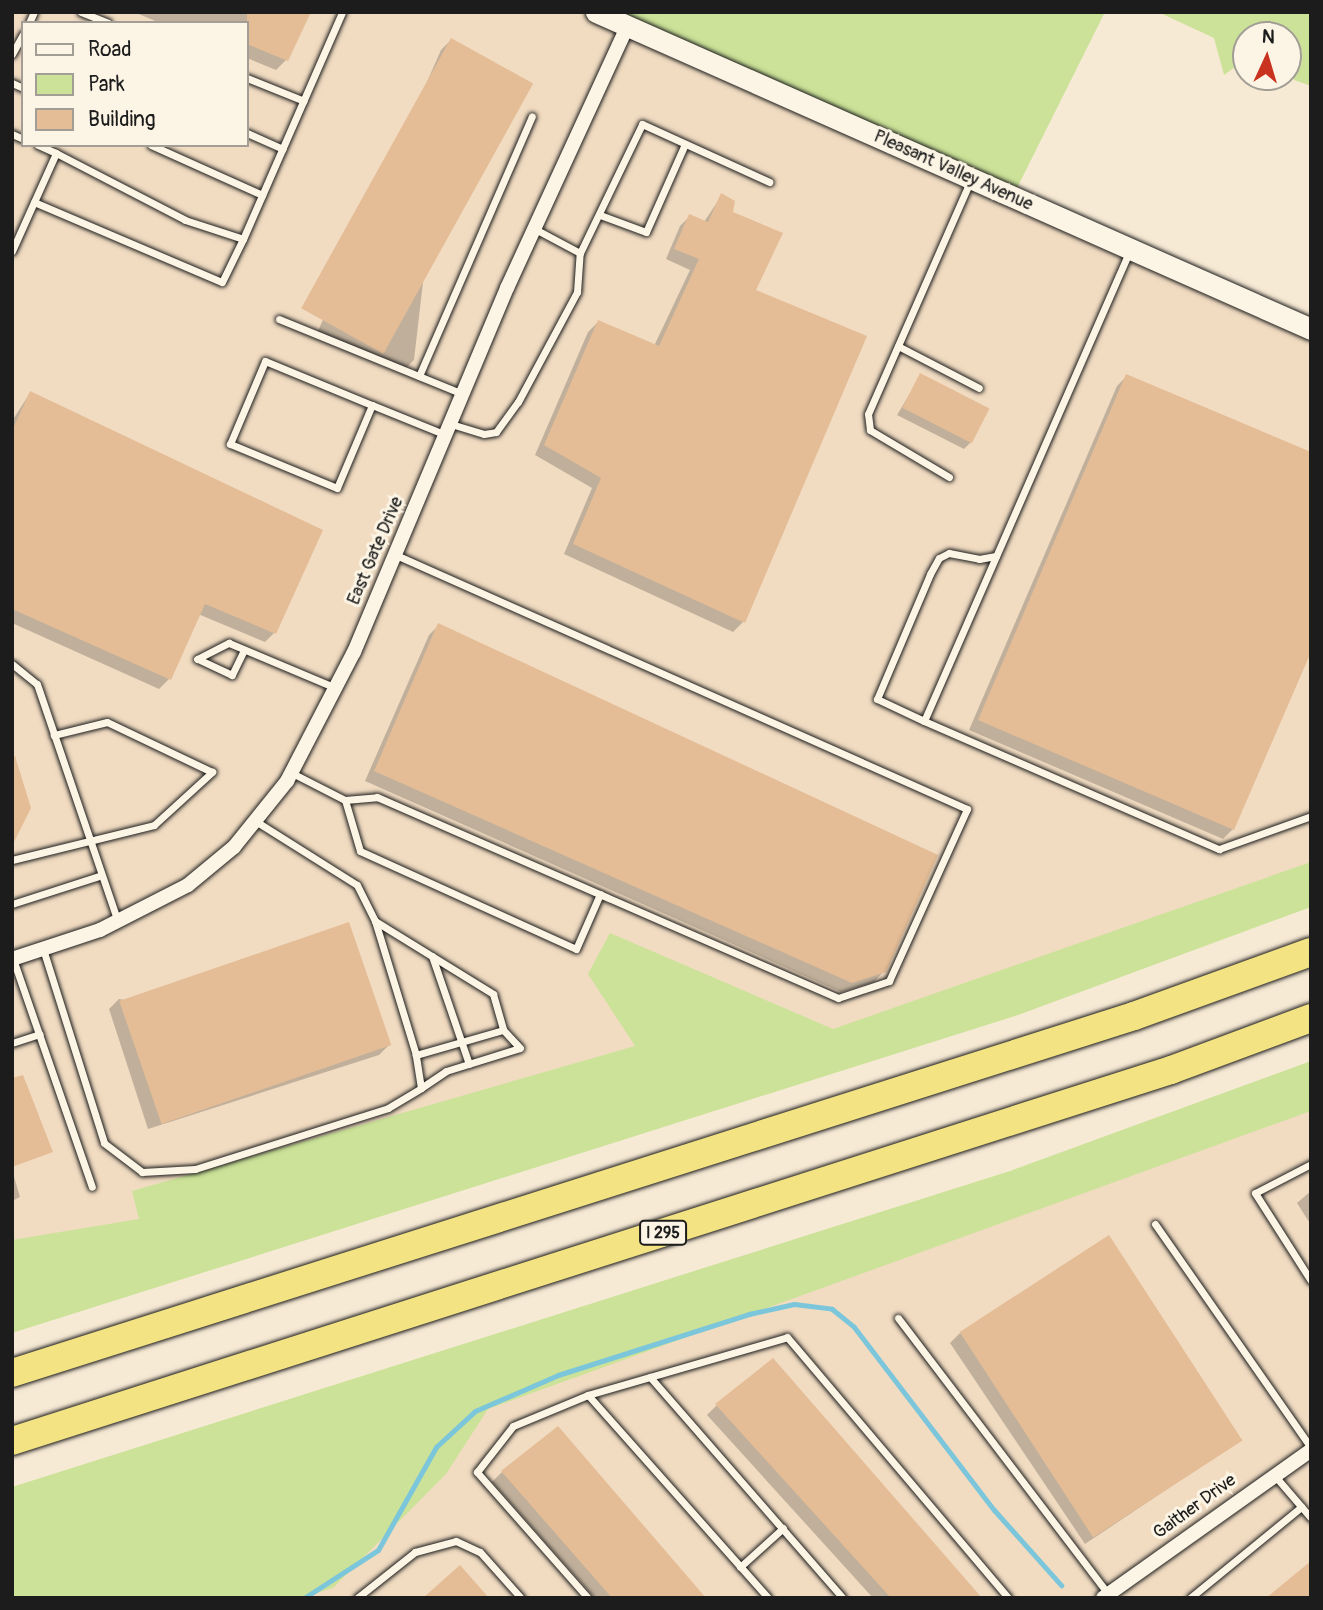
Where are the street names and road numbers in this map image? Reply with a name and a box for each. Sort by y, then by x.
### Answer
street label: Pleasant Valley Avenue [870,126,1036,216]
street label: East Gate Drive [344,494,408,608]
road number: I 295 [638,1220,688,1246]
street label: Gaither Drive [1149,1470,1241,1544]

